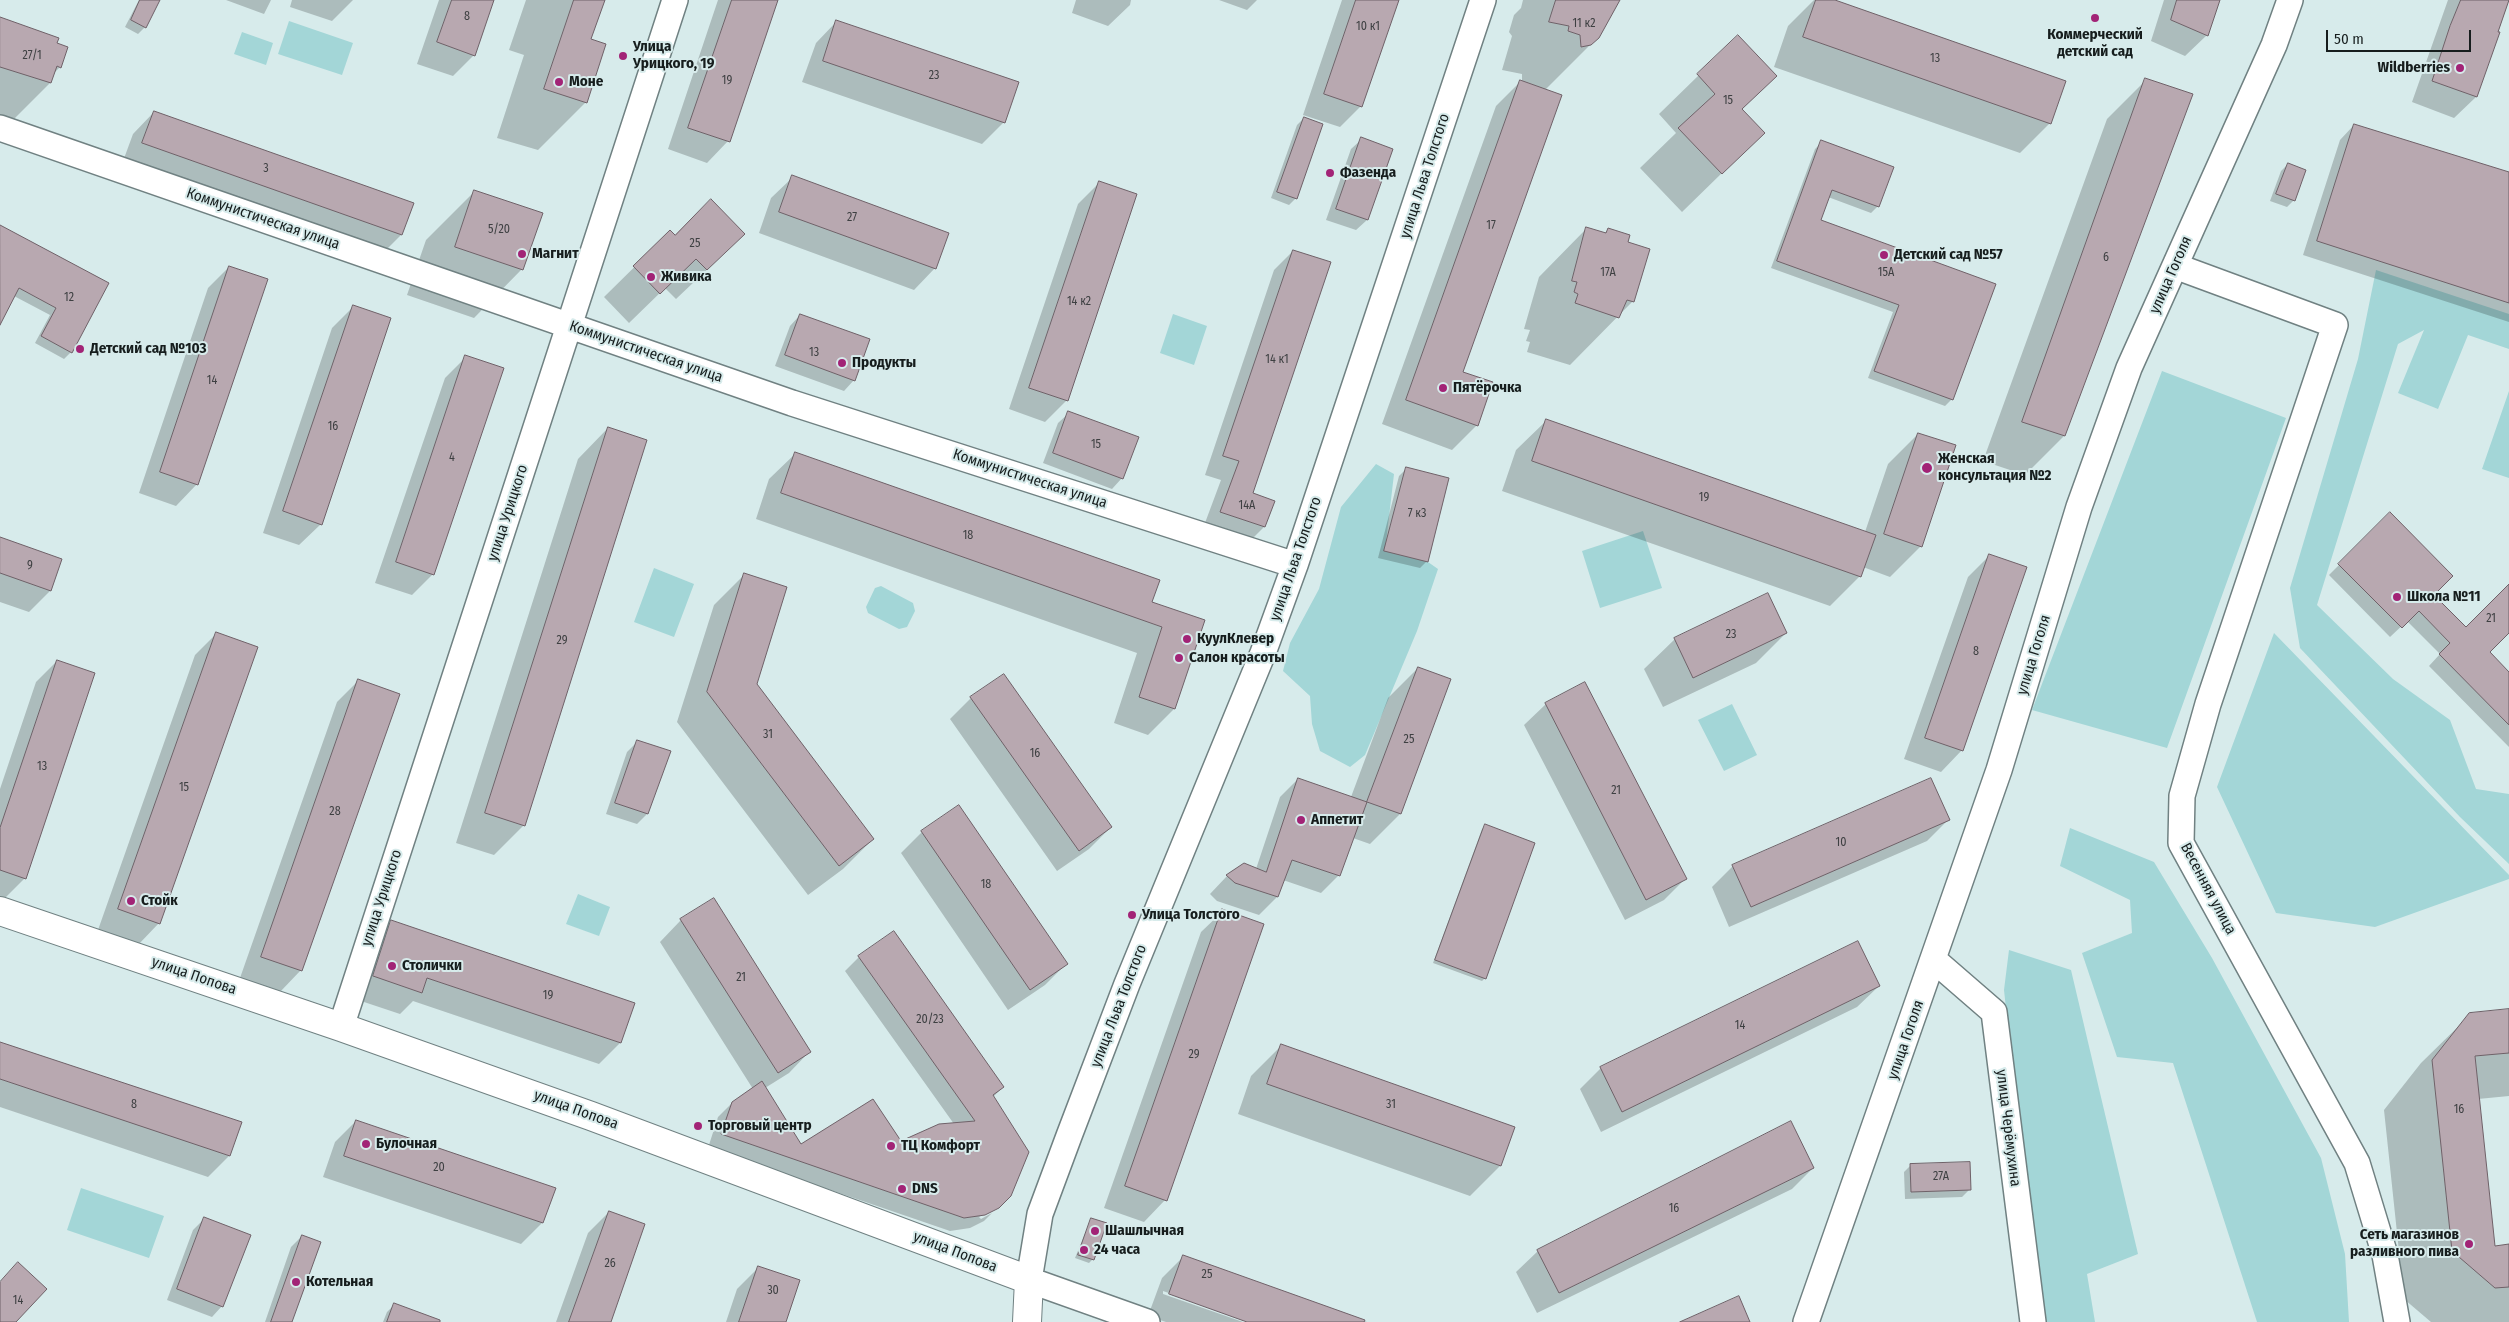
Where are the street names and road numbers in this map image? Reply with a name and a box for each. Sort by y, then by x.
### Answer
street label: улица Льва Толстого [1396,111,1454,241]
street label: Коммунистическая улица [184,184,342,254]
street label: улица Гоголя [2146,234,2196,316]
street label: Коммунистическая улица [567,317,725,387]
street label: Коммунистическая улица [951,446,1109,512]
street label: улица Урицкого [484,462,532,564]
street label: улица Льва Толстого [1266,495,1326,623]
street label: улица Гоголя [2013,613,2055,697]
street label: Весенняя улица [2176,840,2240,938]
street label: улица Урицкого [358,847,406,949]
street label: улица Льва Толстого [1087,942,1151,1070]
street label: улица Попова [149,953,239,999]
street label: улица Гоголя [1884,998,1928,1082]
street label: улица Черёмухина [1992,1068,2024,1188]
street label: улица Попова [531,1086,621,1134]
street label: улица Попова [910,1228,1000,1276]

